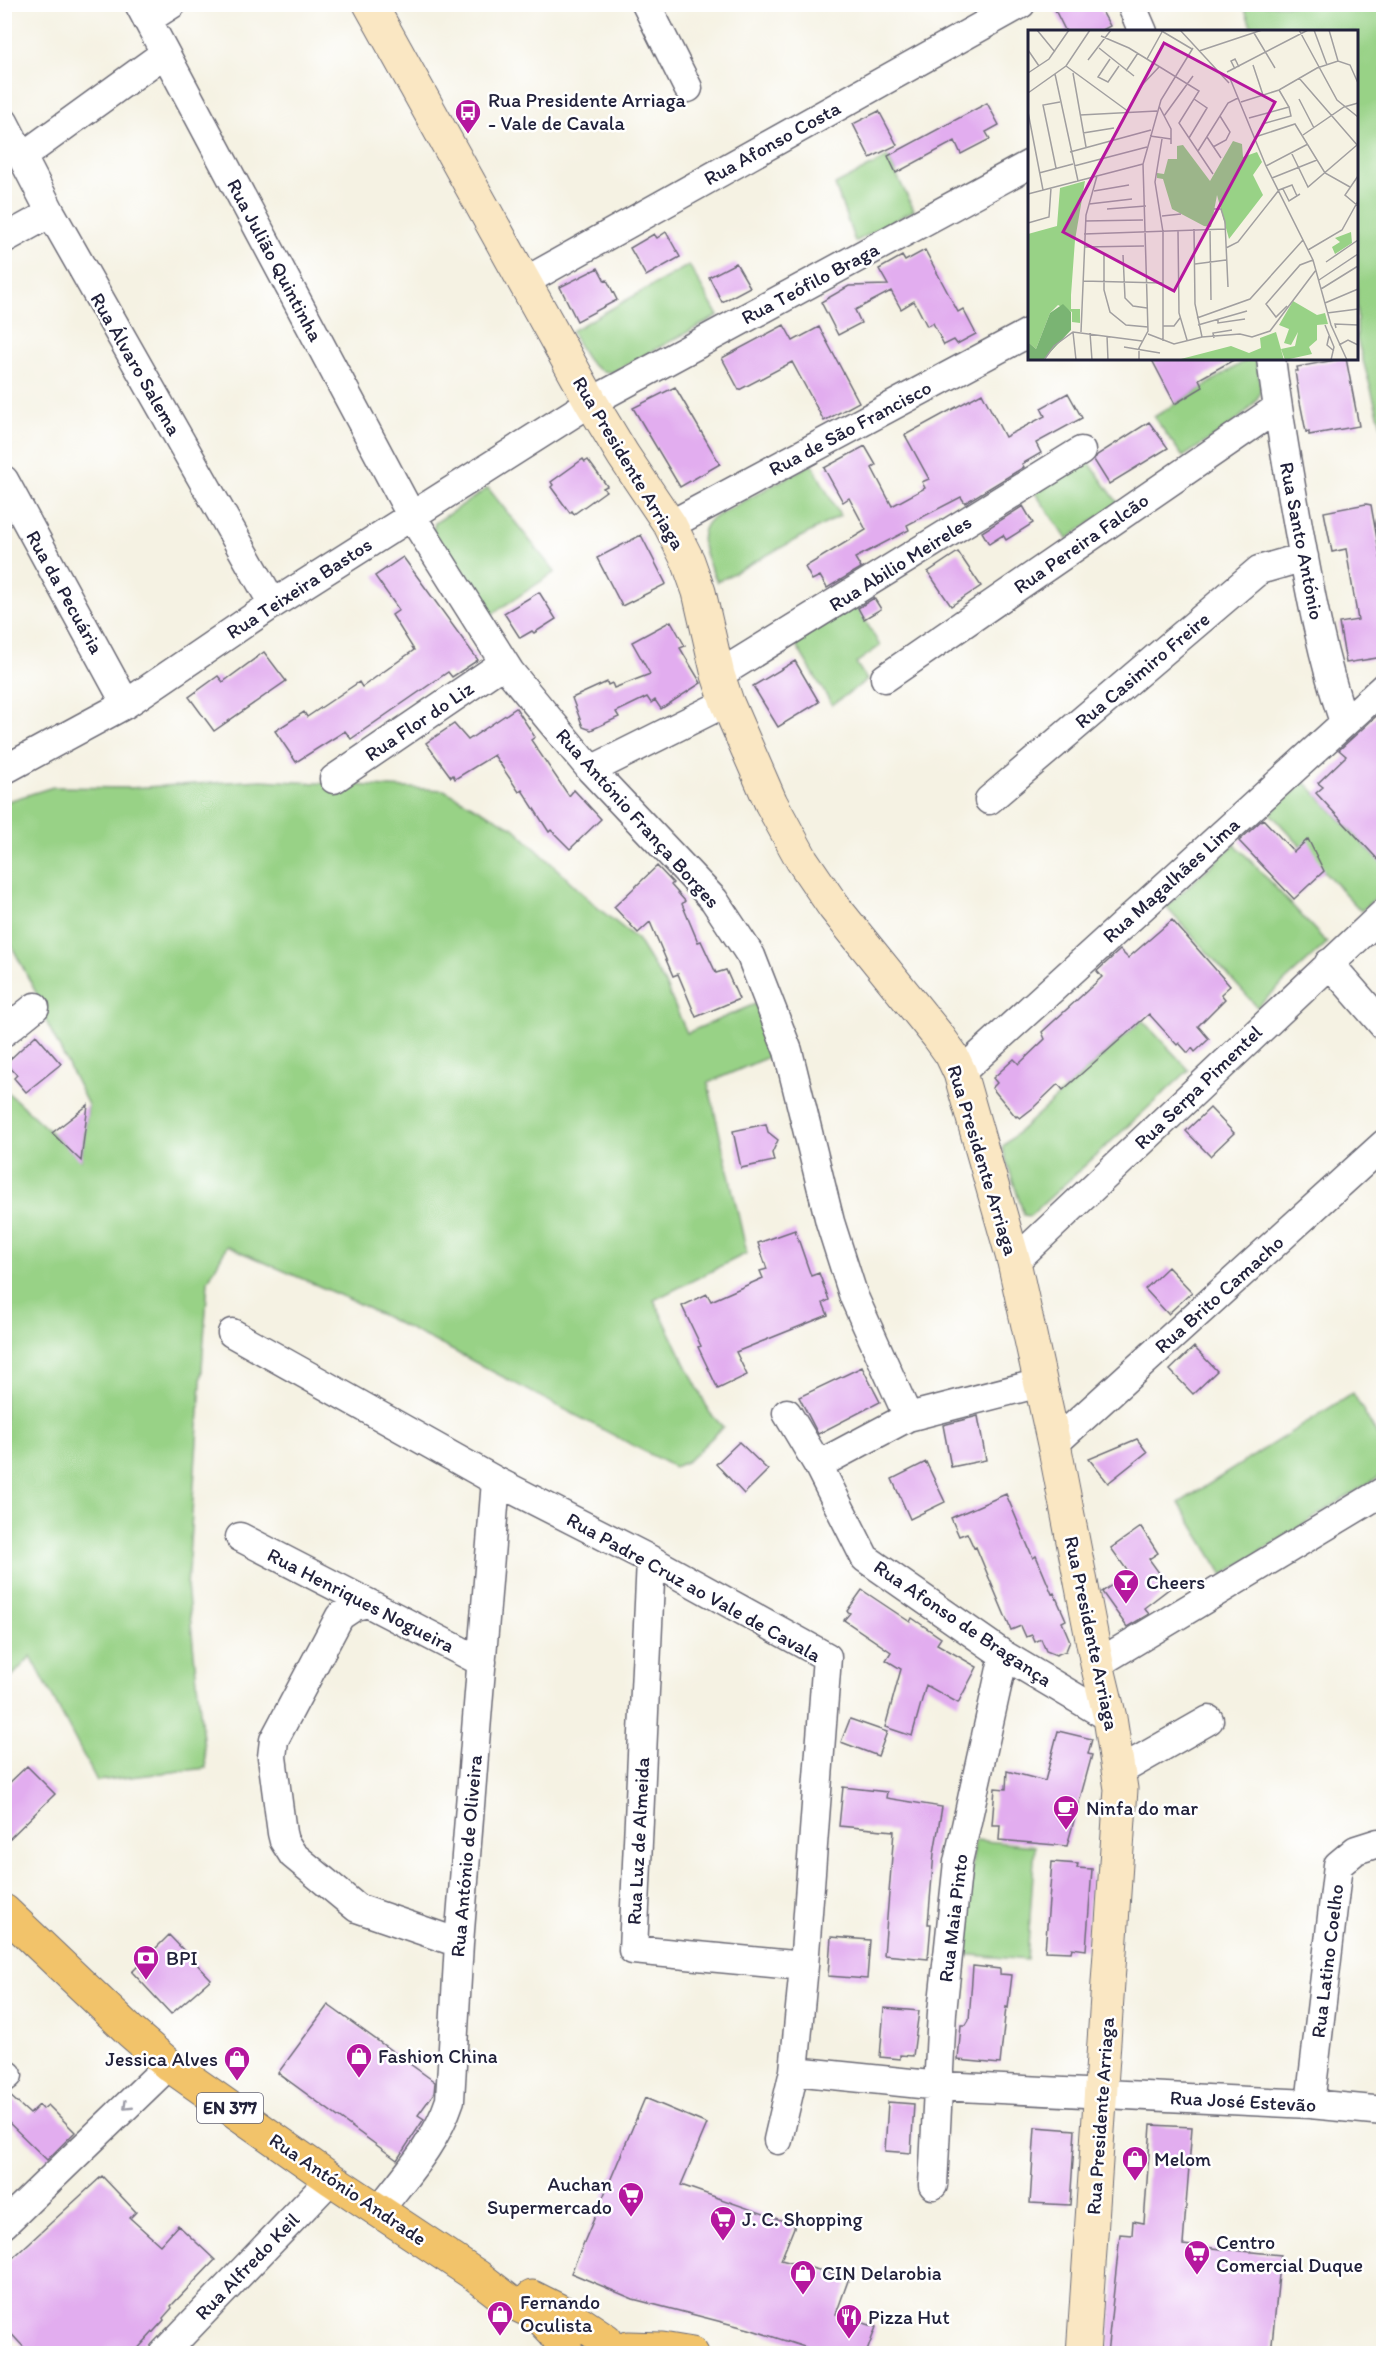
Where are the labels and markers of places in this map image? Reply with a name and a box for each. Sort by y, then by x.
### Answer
place label: Rua Presidente Arriaga - Vale de Cavala [488,88,687,135]
bus stop icon: Rua Presidente Arriaga - Vale de Cavala [453,97,483,135]
bar icon: Cheers [1111,1567,1141,1605]
place label: Cheers [1146,1570,1205,1594]
cafe icon: Ninfa do mar [1051,1793,1081,1831]
place label: Ninfa do mar [1086,1796,1199,1820]
bank icon: BPI [131,1943,161,1981]
place label: BPI [166,1946,198,1970]
shop icon: Fashion China [344,2041,374,2079]
shop icon: Jessica Alves [222,2044,252,2082]
place label: Fashion China [378,2044,498,2068]
place label: Jessica Alves [105,2047,218,2071]
shop icon: Melom [1120,2144,1150,2182]
place label: Melom [1154,2147,1211,2171]
place label: Auchan Supermercado [487,2172,612,2219]
supermarket icon: Auchan Supermercado [616,2180,646,2218]
supermarket icon: J. C. Shopping [708,2204,738,2242]
place label: J. C. Shopping [742,2207,864,2231]
place label: Centro Comercial Duque [1216,2230,1363,2277]
supermarket icon: Centro Comercial Duque [1182,2238,1212,2276]
shop icon: CIN Delarobia [788,2258,818,2296]
place label: CIN Delarobia [822,2261,942,2285]
place label: Fernando Oculista [520,2290,600,2337]
shop icon: Fernando Oculista [485,2299,515,2337]
restaurant icon: Pizza Hut [834,2302,864,2340]
place label: Pizza Hut [868,2305,950,2329]

